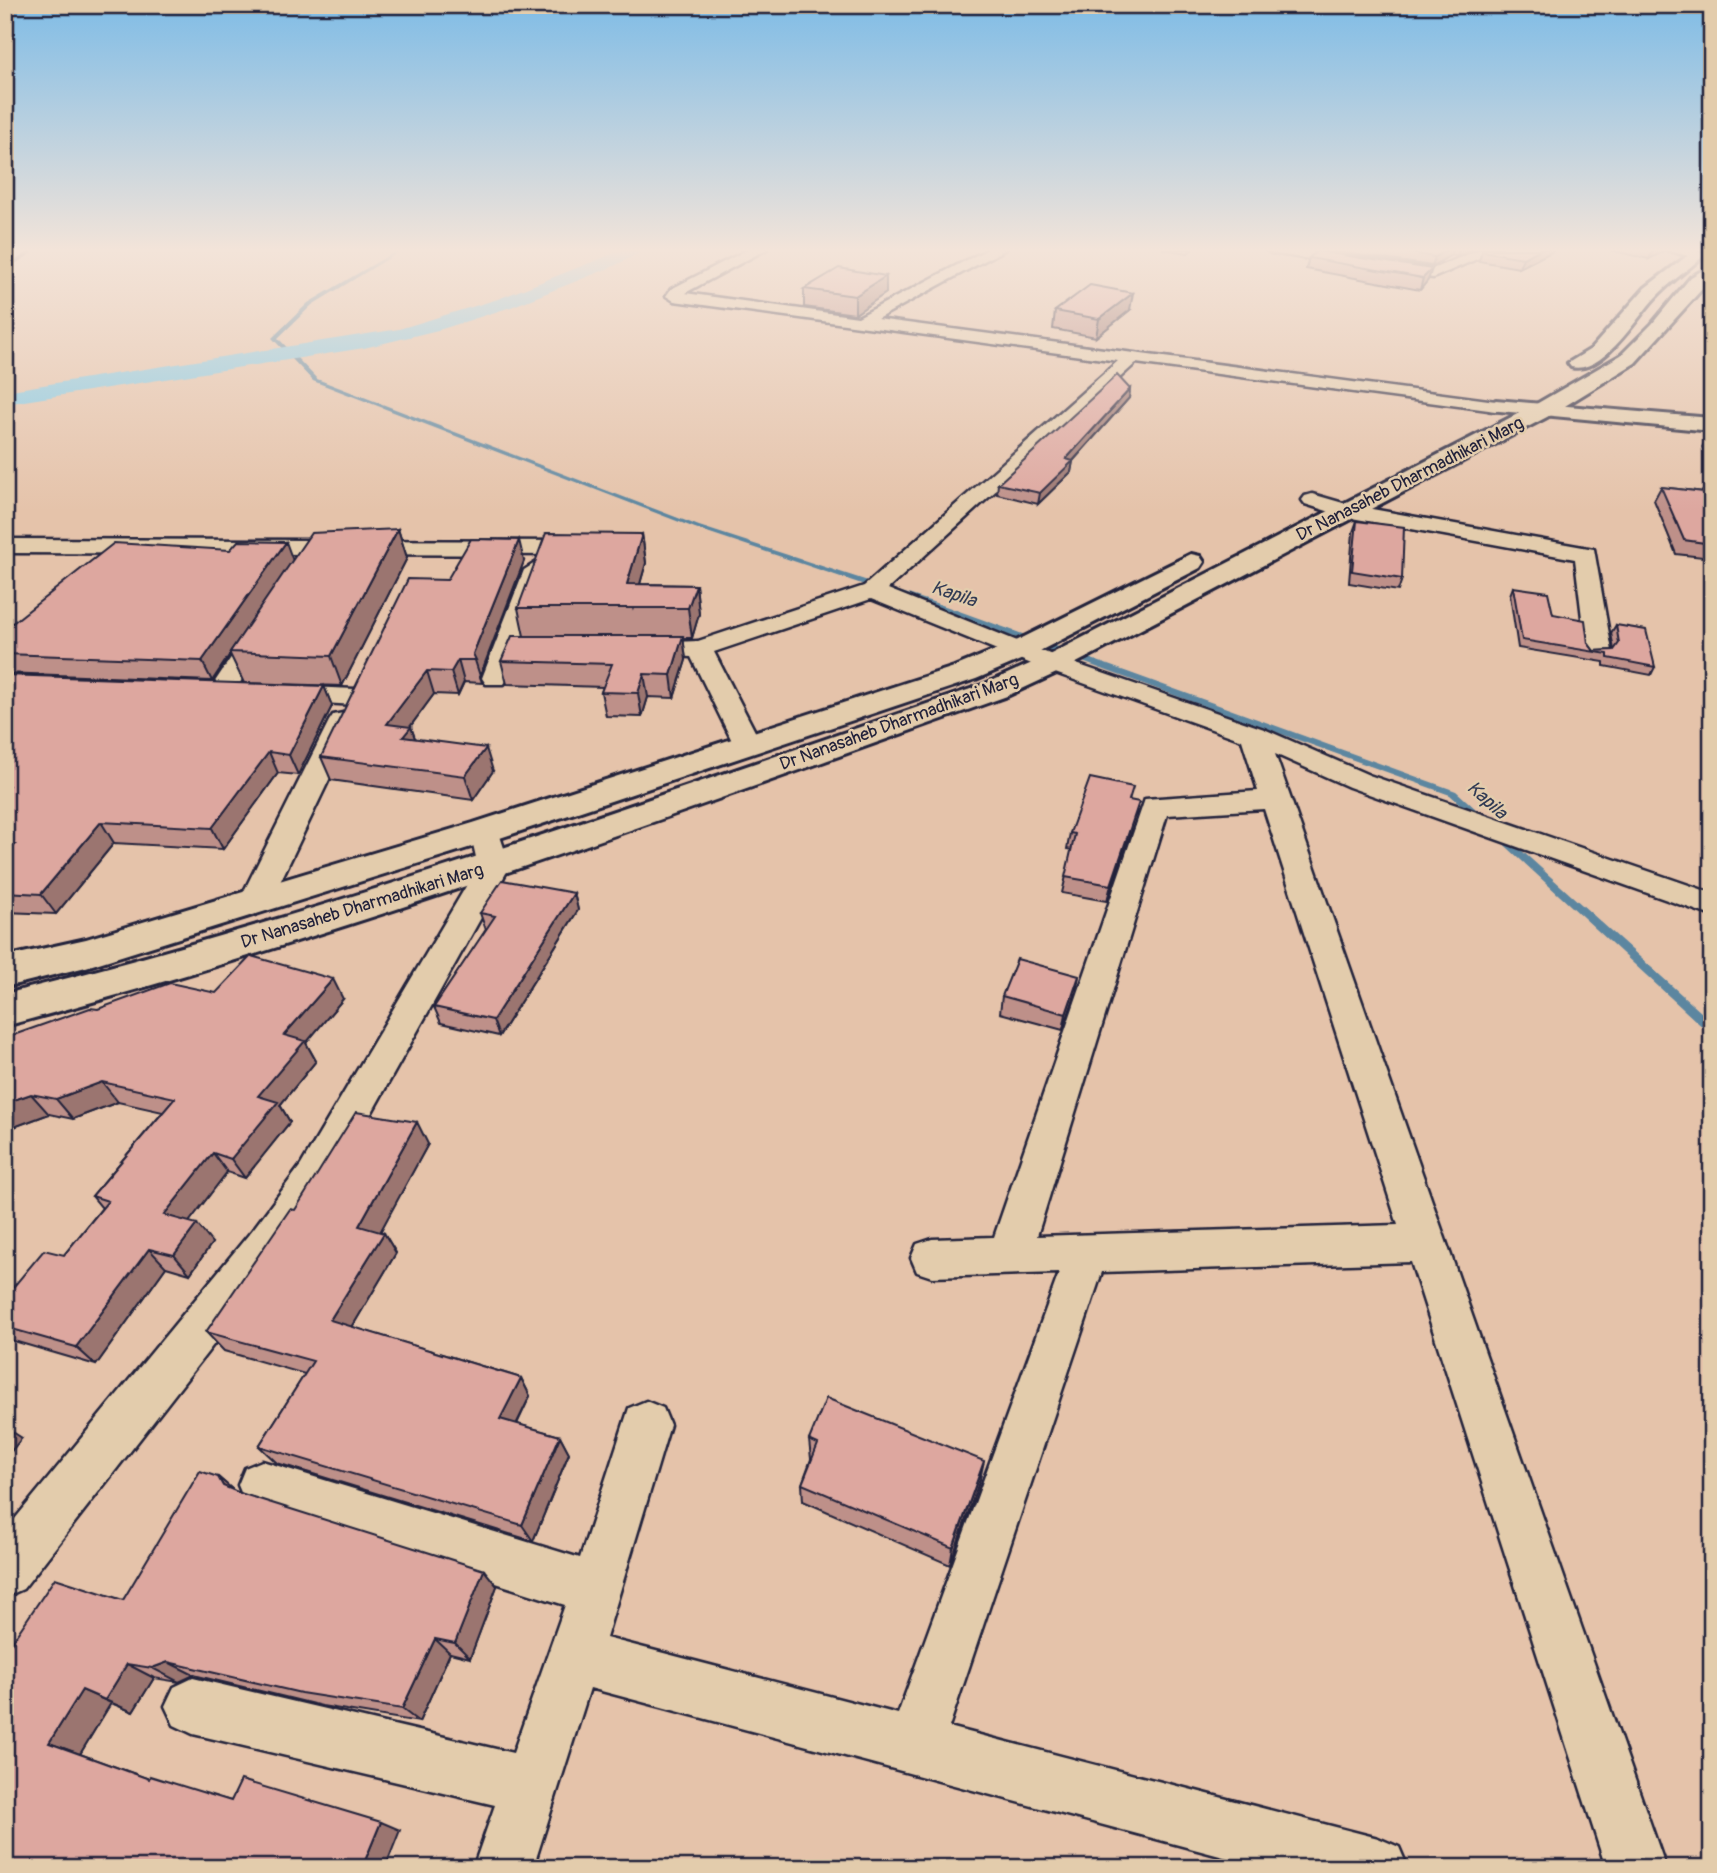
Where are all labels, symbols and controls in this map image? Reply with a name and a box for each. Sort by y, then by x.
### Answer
street label: Dr Nanasaheb Dharmadhikari Marg [1292,411,1528,547]
water label: Kapila [928,575,981,613]
street label: Dr Nanasaheb Dharmadhikari Marg [776,668,1022,776]
water label: Kapila [1462,776,1513,825]
street label: Dr Nanasaheb Dharmadhikari Marg [238,858,486,954]

